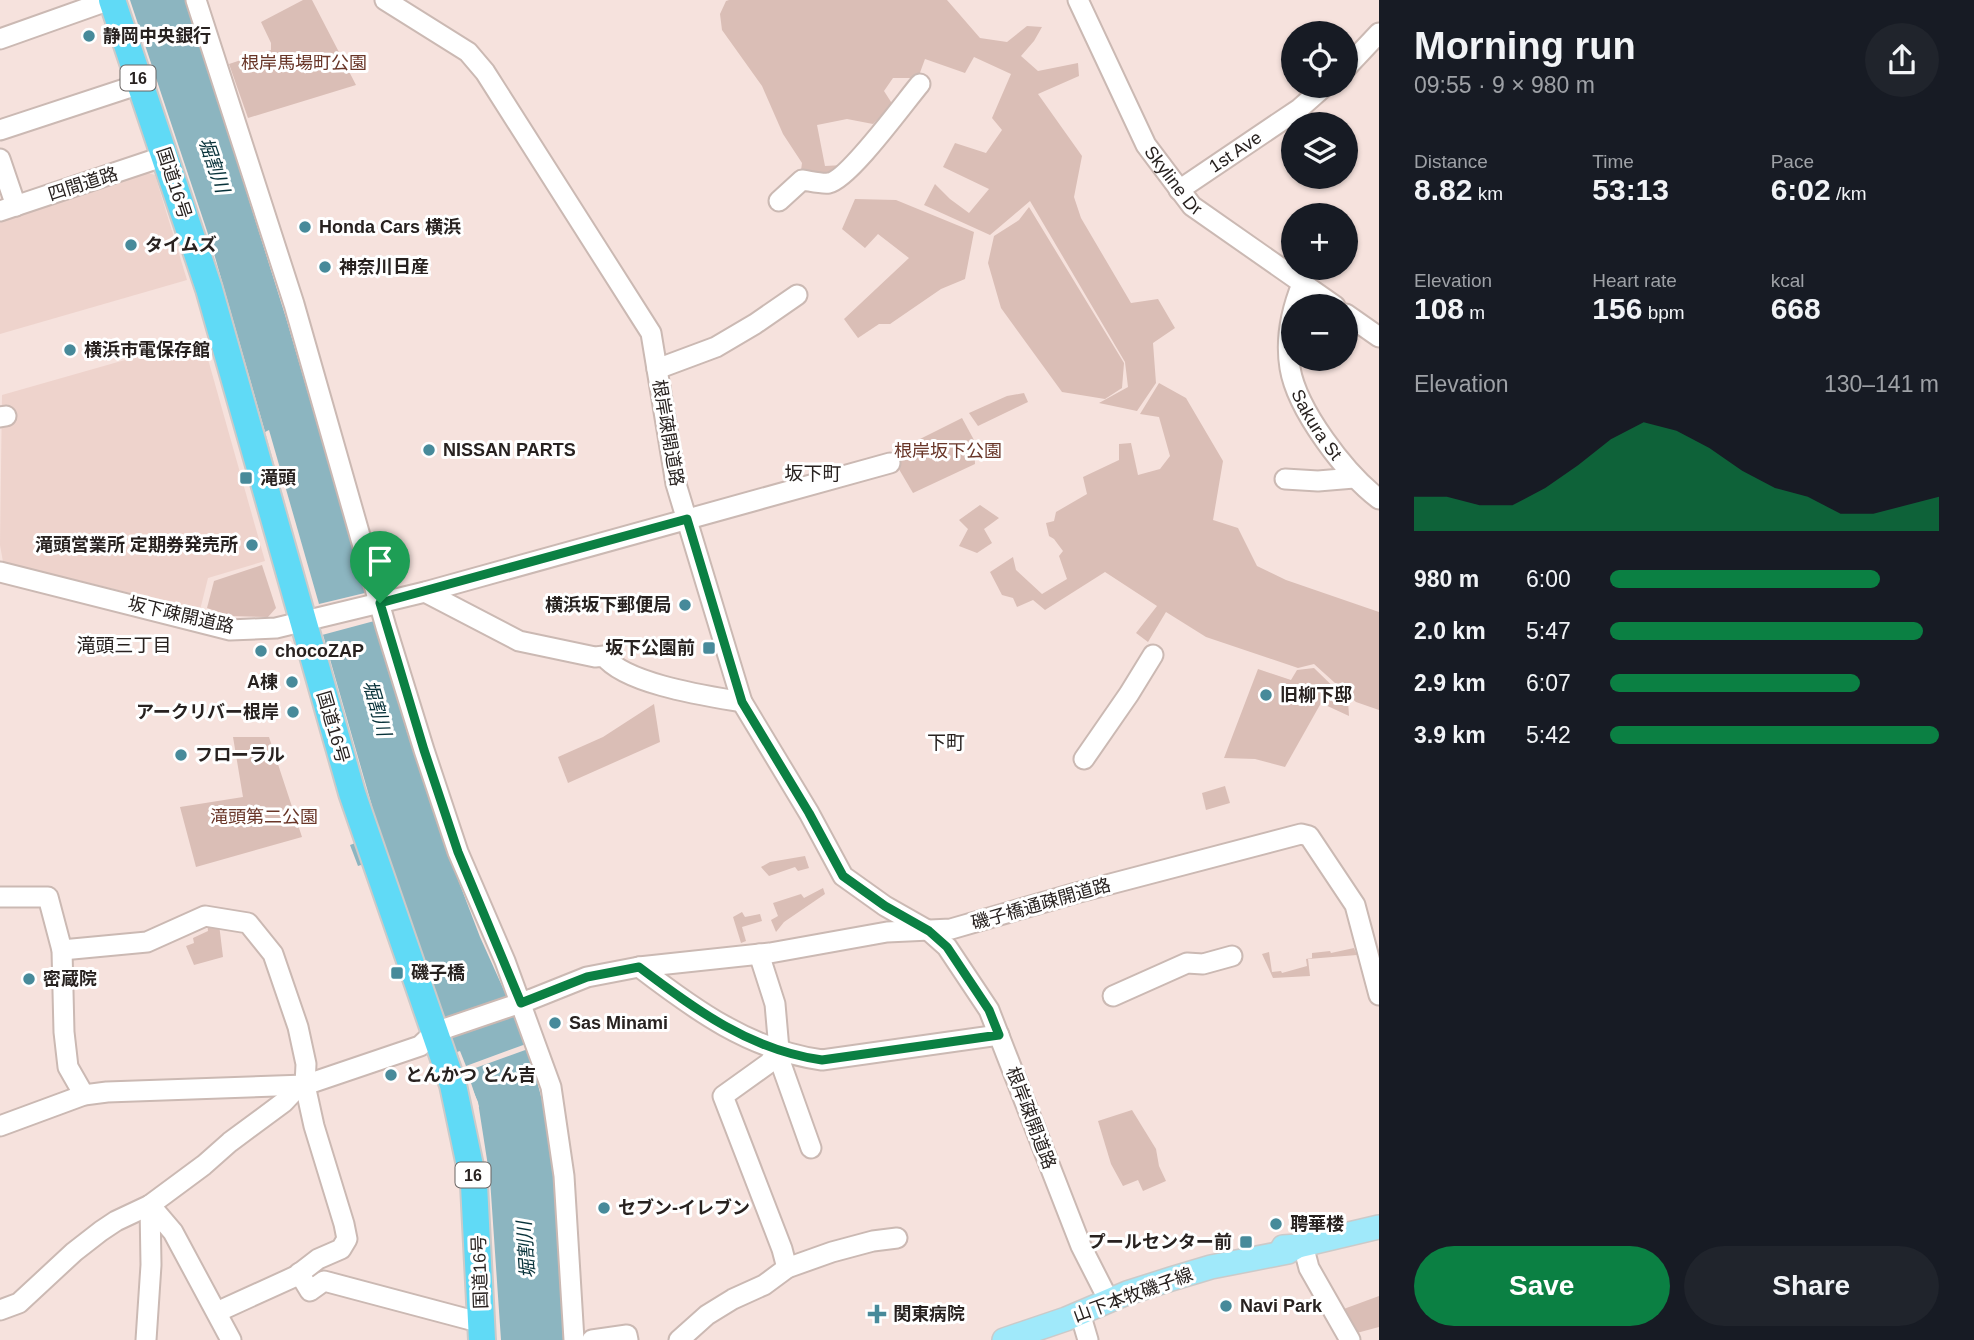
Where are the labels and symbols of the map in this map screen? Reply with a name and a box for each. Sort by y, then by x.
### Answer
place label: 静岡中央銀行 [103,25,211,46]
marker: 静岡中央銀行 [81,28,97,44]
park label: 根岸馬場町公園 [241,53,367,73]
road number: 16 [120,66,156,90]
street label: 1st Ave [1205,127,1265,177]
water label: 堀割川 [195,135,234,197]
street label: Skyline Dr [1140,142,1205,220]
street label: 国道16号 [153,145,195,221]
street label: 四間道路 [46,163,120,205]
place label: Honda Cars 横浜 [319,217,461,237]
marker: Honda Cars 横浜 [297,219,313,235]
place label: タイムズ [145,235,217,255]
marker: タイムズ [123,237,139,253]
place label: 神奈川日産 [339,257,429,277]
marker: 神奈川日産 [317,259,333,275]
place label: 横浜市電保存館 [84,340,210,360]
marker: 横浜市電保存館 [62,342,78,358]
street label: 根岸疎開道路 [649,378,687,488]
street label: Sakura St [1287,386,1346,464]
place label: NISSAN PARTS [443,440,576,460]
park label: 根岸坂下公園 [894,441,1002,461]
marker: NISSAN PARTS [421,442,437,458]
district label: 坂下町 [784,463,842,484]
place label: 滝頭 [260,468,296,488]
marker: 滝頭 [238,470,254,486]
pin [350,531,410,603]
place label: 滝頭営業所 定期券発売所 [35,535,238,555]
marker: 滝頭営業所 定期券発売所 [244,537,260,553]
street label: 坂下疎開道路 [126,593,236,637]
place label: 横浜坂下郵便局 [545,595,671,615]
marker: 横浜坂下郵便局 [677,597,693,613]
district label: 滝頭三丁目 [76,635,172,656]
place label: 坂下公園前 [605,638,695,658]
marker: 坂下公園前 [701,640,717,656]
place label: chocoZAP [275,641,364,661]
marker: chocoZAP [253,643,269,659]
place label: A棟 [247,672,278,692]
marker: A棟 [284,674,300,690]
water label: 堀割川 [359,678,395,740]
place label: 旧柳下邸 [1280,685,1352,705]
marker: 旧柳下邸 [1258,687,1274,703]
street label: 国道16号 [313,689,353,765]
place label: アークリバー根岸 [136,702,279,722]
marker: アークリバー根岸 [285,704,301,720]
district label: 下町 [927,732,965,753]
place label: フローラル [195,745,285,765]
marker: フローラル [173,747,189,763]
park label: 滝頭第二公園 [210,807,318,827]
street label: 磯子橋通疎開道路 [969,875,1113,933]
place label: 磯子橋 [411,963,465,983]
marker: 磯子橋 [389,965,405,981]
place label: 密蔵院 [43,969,97,989]
marker: 密蔵院 [21,971,37,987]
place label: Sas Minami [569,1013,668,1033]
marker: Sas Minami [547,1015,563,1031]
street label: 根岸疎開道路 [1002,1064,1060,1172]
place label: とんかつ とん吉 [405,1065,536,1085]
marker: とんかつ とん吉 [383,1067,399,1083]
road number: 16 [456,1162,490,1188]
place label: セブン-イレブン [618,1198,750,1218]
marker: セブン-イレブン [596,1200,612,1216]
place label: 聘華楼 [1290,1214,1344,1234]
marker: 聘華楼 [1268,1216,1284,1232]
water label: 堀割川 [513,1219,538,1279]
place label: プールセンター前 [1088,1232,1232,1252]
marker: プールセンター前 [1238,1234,1254,1250]
street label: 国道16号 [469,1235,491,1309]
street label: 山下本牧磯子線 [1070,1264,1196,1326]
place label: Navi Park [1240,1296,1323,1316]
marker: Navi Park [1218,1298,1234,1314]
marker: 関東病院 [867,1304,887,1324]
place label: 関東病院 [893,1304,965,1324]

